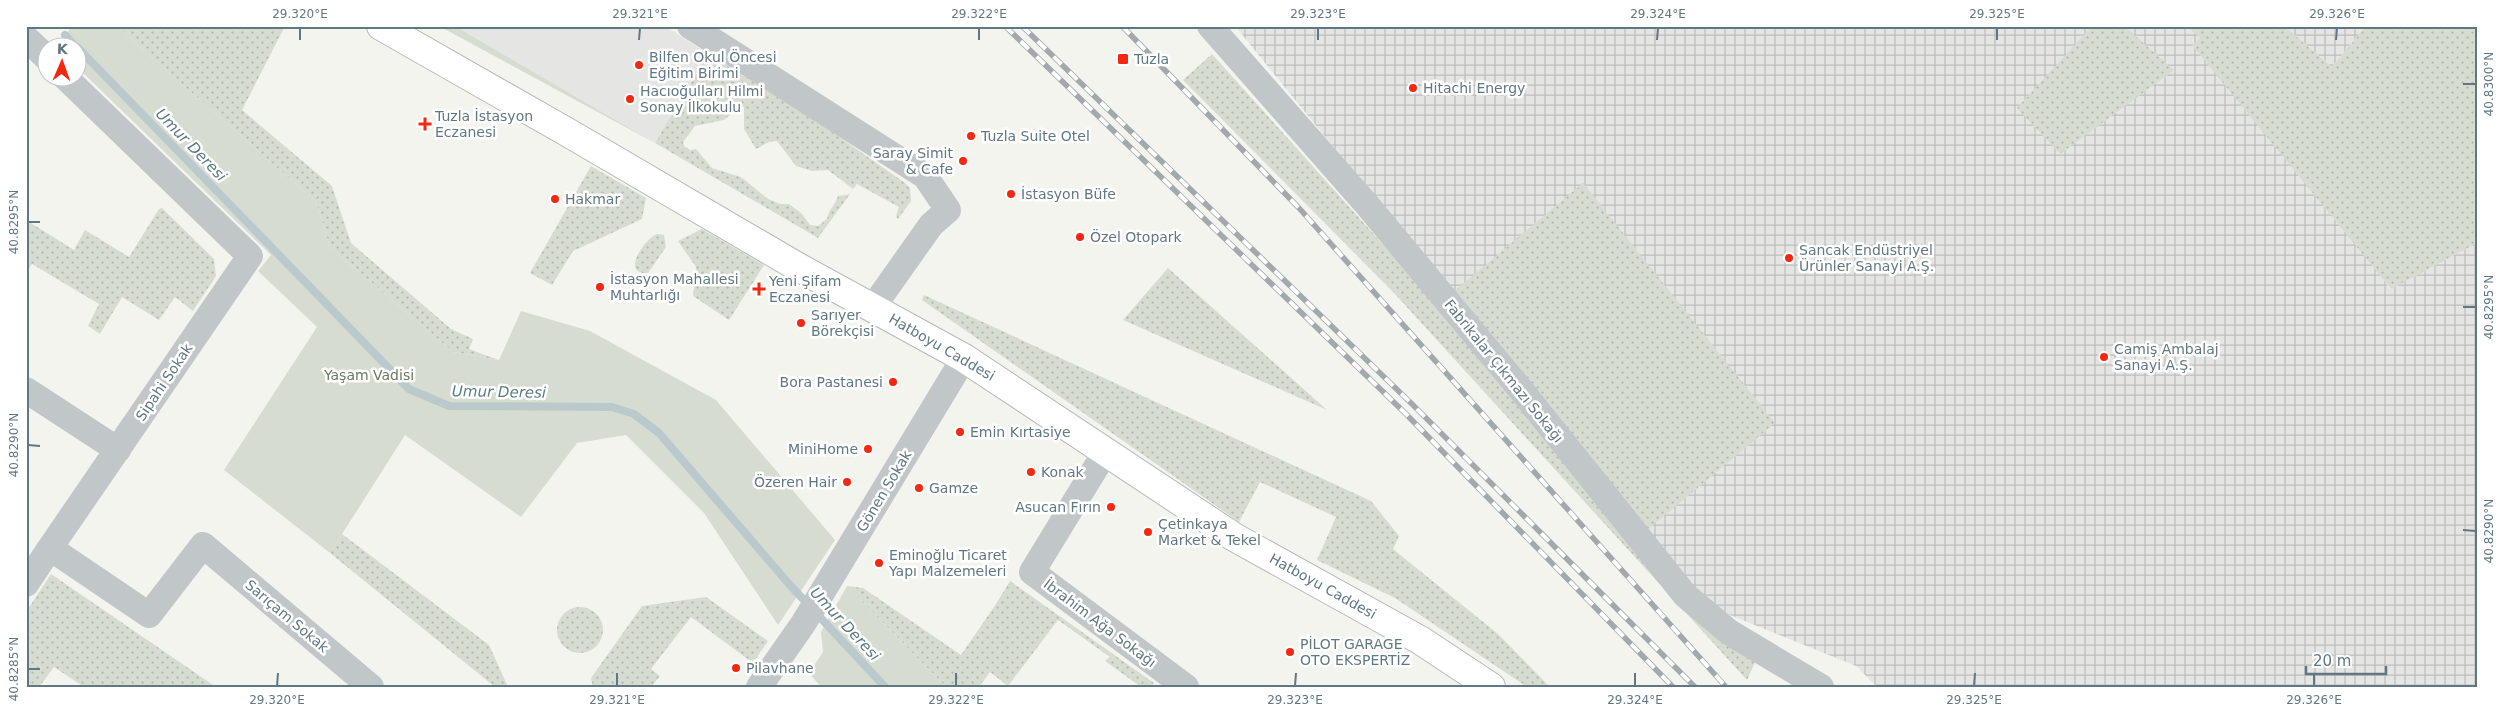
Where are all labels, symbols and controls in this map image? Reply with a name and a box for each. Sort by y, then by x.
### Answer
text: 29.320°E [272,7,328,21]
text: 29.321°E [612,7,668,21]
text: 29.322°E [951,7,1007,21]
text: 29.323°E [1290,7,1346,21]
text: 29.324°E [1630,7,1686,21]
text: 29.325°E [1969,7,2025,21]
text: 29.326°E [2309,7,2365,21]
north arrow [38,38,88,88]
text: K [57,41,69,57]
place label: Bilfen Okul Öncesi Eğitim Birimi [649,48,777,81]
place label: Tuzla [1133,51,1169,67]
marker: Tuzla [1116,52,1130,66]
text: 40.8300°N [2482,52,2496,116]
marker: Bilfen Okul Öncesi Eğitim Birimi [633,59,645,71]
place label: Hitachi Energy [1423,80,1525,96]
marker: Hitachi Energy [1407,82,1419,94]
place label: Hacıoğulları Hilmi Sonay İlkokulu [640,83,763,115]
marker: Hacıoğulları Hilmi Sonay İlkokulu [624,93,636,105]
water label: Umur Deresi [152,105,231,186]
place label: Tuzla İstasyon Eczanesi [434,107,533,140]
marker: Tuzla İstasyon Eczanesi [419,118,431,130]
place label: Tuzla Suite Otel [980,128,1090,144]
marker: Tuzla Suite Otel [965,130,977,142]
place label: Saray Simit & Cafe [873,145,953,177]
marker: Saray Simit & Cafe [957,155,969,167]
place label: İstasyon Büfe [1021,185,1116,202]
marker: İstasyon Büfe [1005,188,1017,200]
text: 40.8295°N [7,190,21,254]
place label: Hakmar [565,191,620,207]
marker: Hakmar [549,193,561,205]
place label: Özel Otopark [1090,228,1183,245]
marker: Özel Otopark [1074,231,1086,243]
place label: Sancak Endüstriyel Ürünler Sanayi A.Ş. [1799,242,1934,274]
marker: Sancak Endüstriyel Ürünler Sanayi A.Ş. [1783,252,1795,264]
place label: İstasyon Mahallesi Muhtarlığı [610,270,739,303]
place label: Yeni Şifam Eczanesi [768,273,841,305]
text: 40.8295°N [2482,275,2496,339]
marker: İstasyon Mahallesi Muhtarlığı [594,281,606,293]
marker: Yeni Şifam Eczanesi [753,283,765,295]
street label: Fabrikalar Çıkmazı Sokağı [1441,296,1567,446]
place label: Sarıyer Börekçisi [811,307,874,339]
street label: Hatboyu Caddesi [886,310,998,384]
marker: Sarıyer Börekçisi [795,317,807,329]
street label: Sipahi Sokak [132,340,196,424]
place label: Camiş Ambalaj Sanayi A.Ş. [2114,341,2219,373]
marker: Camiş Ambalaj Sanayi A.Ş. [2098,351,2110,363]
park label: Yaşam Vadisi [323,367,414,383]
place label: Bora Pastanesi [780,374,883,390]
marker: Bora Pastanesi [887,376,899,388]
water label: Umur Deresi [452,382,547,402]
text: 40.8290°N [7,413,21,477]
place label: Emin Kırtasiye [970,424,1071,440]
marker: Emin Kırtasiye [954,426,966,438]
place label: MiniHome [788,441,858,457]
marker: MiniHome [862,443,874,455]
street label: Gönen Sokak [853,447,915,535]
place label: Konak [1041,464,1085,480]
marker: Konak [1025,466,1037,478]
place label: Özeren Hair [754,473,837,490]
marker: Özeren Hair [841,476,853,488]
place label: Gamze [929,480,978,496]
marker: Gamze [913,482,925,494]
place label: Asucan Fırın [1015,499,1101,515]
text: 40.8290°N [2482,499,2496,563]
marker: Asucan Fırın [1105,501,1117,513]
place label: Çetinkaya Market & Tekel [1158,516,1261,548]
marker: Çetinkaya Market & Tekel [1142,526,1154,538]
place label: Eminoğlu Ticaret Yapı Malzemeleri [888,547,1007,579]
street label: Hatboyu Caddesi [1267,550,1379,622]
marker: Eminoğlu Ticaret Yapı Malzemeleri [873,557,885,569]
street label: İbrahim Ağa Sokağı [1041,575,1160,670]
street label: Sarıçam Sokak [242,577,332,656]
water label: Umur Deresi [806,583,884,665]
place label: PİLOT GARAGE OTO EKSPERTİZ [1300,635,1410,668]
text: 40.8285°N [7,637,21,701]
scale bar [2306,643,2386,675]
marker: PİLOT GARAGE OTO EKSPERTİZ [1284,646,1296,658]
text: 20 m [2313,652,2351,670]
place label: Pilavhane [746,660,814,676]
marker: Pilavhane [730,662,742,674]
text: 29.320°E [249,693,305,707]
text: 29.321°E [589,693,645,707]
text: 29.322°E [928,693,984,707]
text: 29.323°E [1267,693,1323,707]
text: 29.324°E [1607,693,1663,707]
text: 29.325°E [1946,693,2002,707]
text: 29.326°E [2286,693,2342,707]

